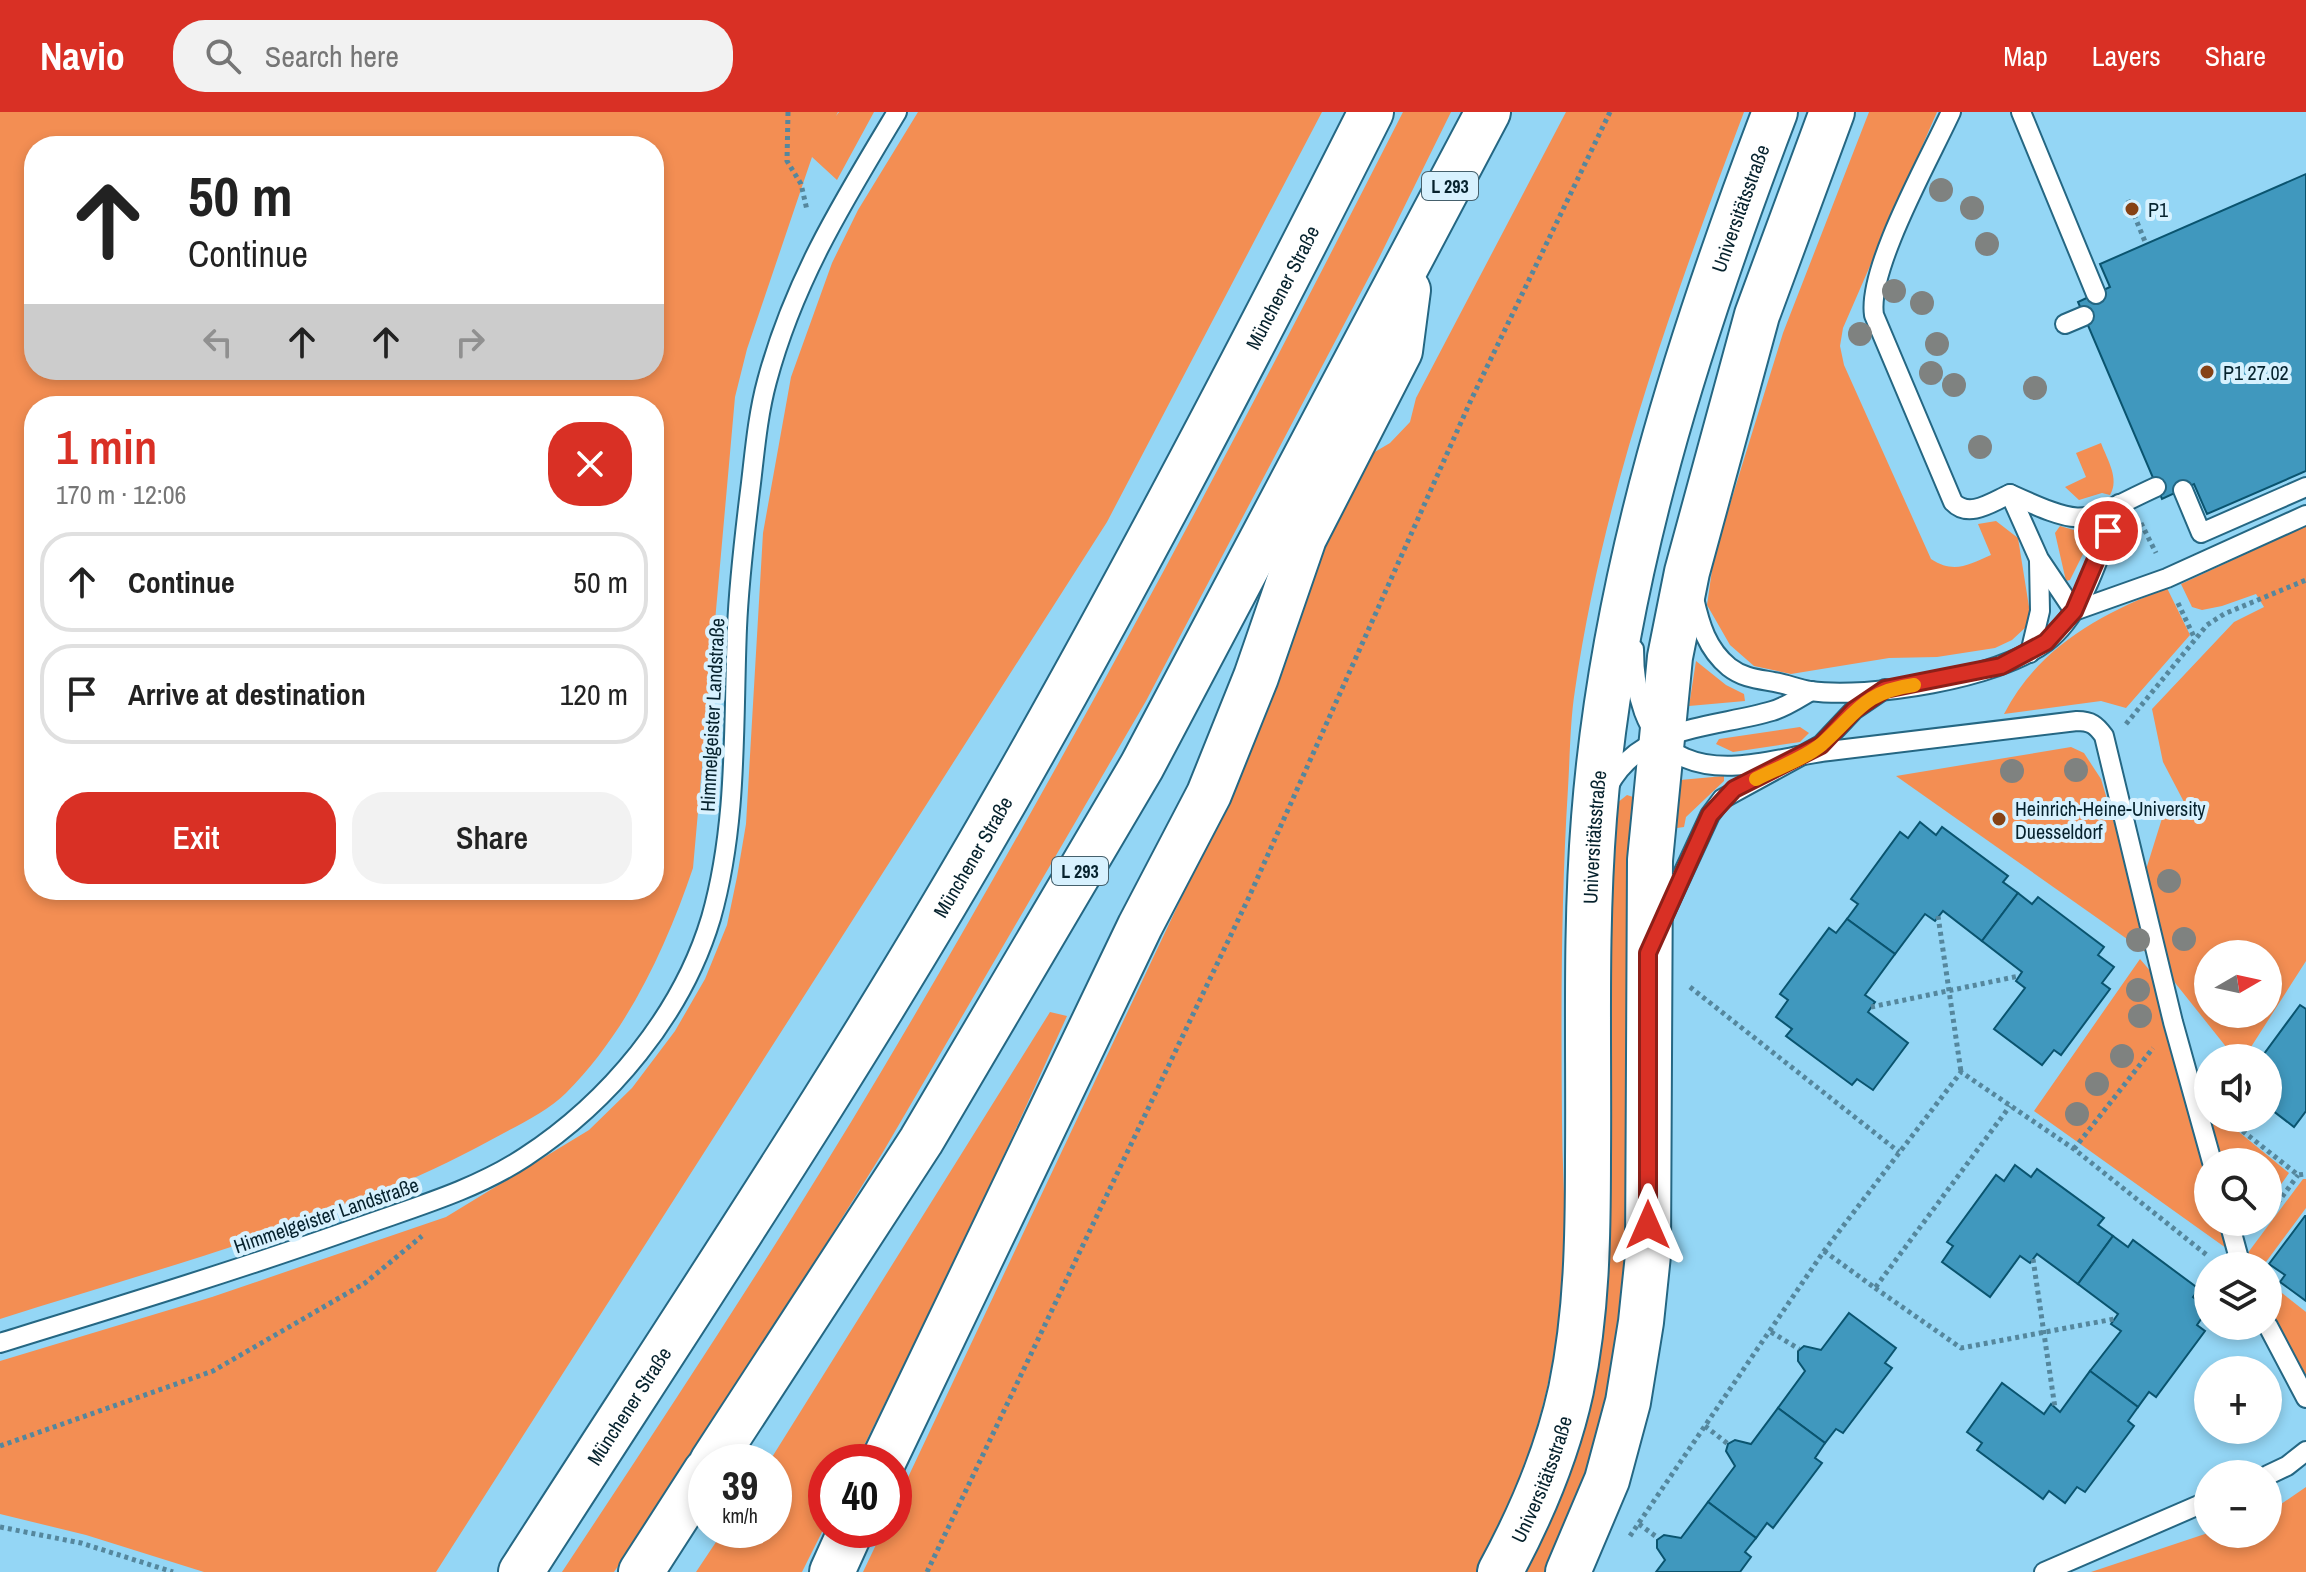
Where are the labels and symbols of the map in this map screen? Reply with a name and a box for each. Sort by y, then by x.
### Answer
street label: Universitätsstraße [1704,141,1775,276]
road number: L 293 [1422,172,1478,200]
place label: P1 [2148,196,2168,223]
marker: P1 [2123,200,2141,218]
street label: Münchener Straße [1239,221,1325,354]
place label: P1 27.02 [2223,359,2289,386]
marker: P1 27.02 [2198,363,2216,381]
pin [2074,497,2142,565]
street label: Himmelgeister Landstraße [693,617,731,813]
street label: Universitätsstraße [1576,769,1612,905]
street label: Münchener Straße [926,791,1018,922]
place label: Heinrich-Heine-University Duesseldorf [2015,795,2206,845]
marker: Heinrich-Heine-University Duesseldorf [1990,810,2008,828]
road number: L 293 [1052,857,1108,885]
north arrow [2194,940,2282,1028]
street label: Himmelgeister Landstraße [230,1171,422,1259]
position arrow [1606,1183,1690,1267]
street label: Münchener Straße [580,1341,677,1470]
street label: Universitätsstraße [1504,1413,1578,1547]
speed limit sign: 40 [808,1444,912,1548]

